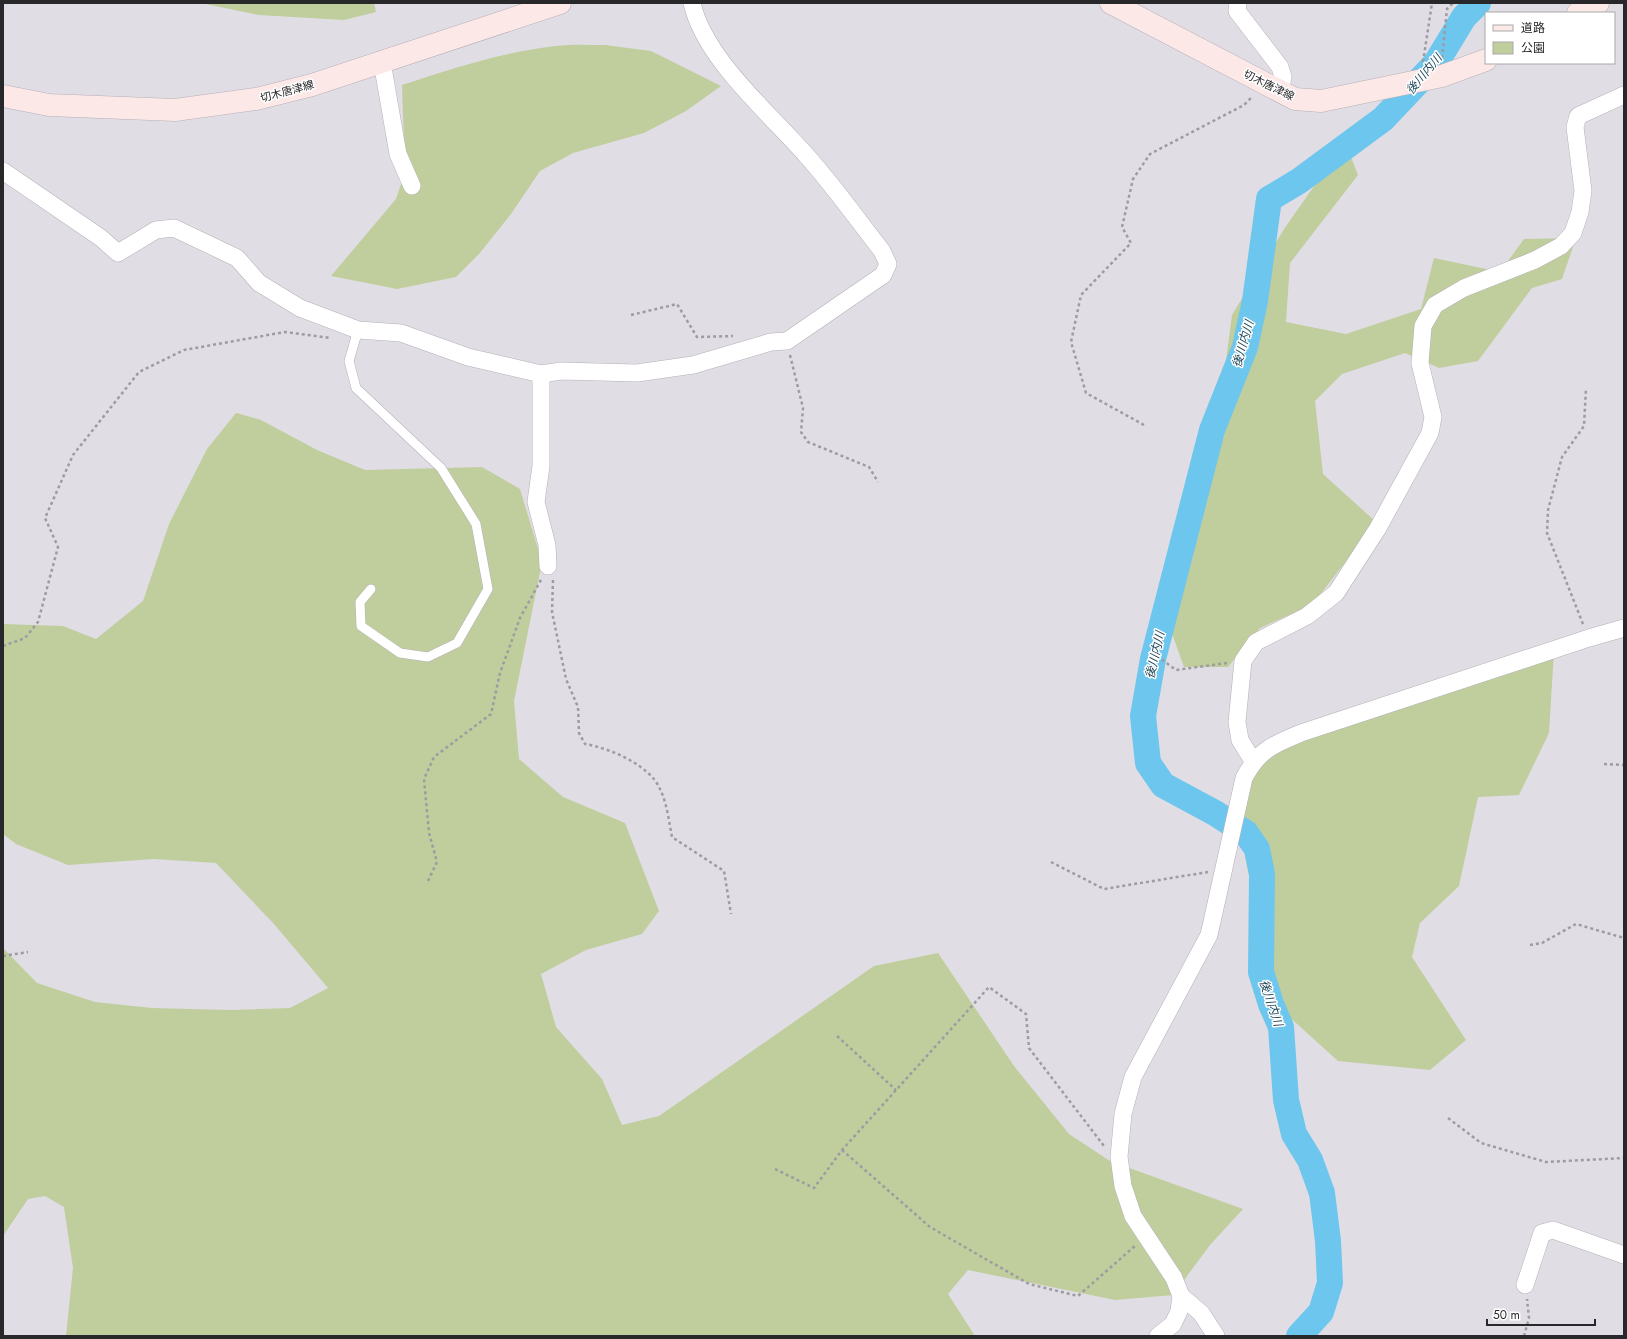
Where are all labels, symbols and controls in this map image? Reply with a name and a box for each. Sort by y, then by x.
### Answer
legend [1485,12,1615,64]
text: 道路 [1521,19,1545,37]
text: 公園 [1521,39,1545,57]
water label: 後川内川 [1402,48,1448,98]
street label: 切木唐津線 [1241,66,1297,104]
street label: 切木唐津線 [258,76,316,106]
water label: 後川内川 [1228,317,1259,370]
water label: 後川内川 [1141,628,1170,680]
water label: 後川内川 [1255,977,1288,1031]
scale bar [1487,1301,1595,1327]
text: 50 m [1493,1306,1520,1324]

